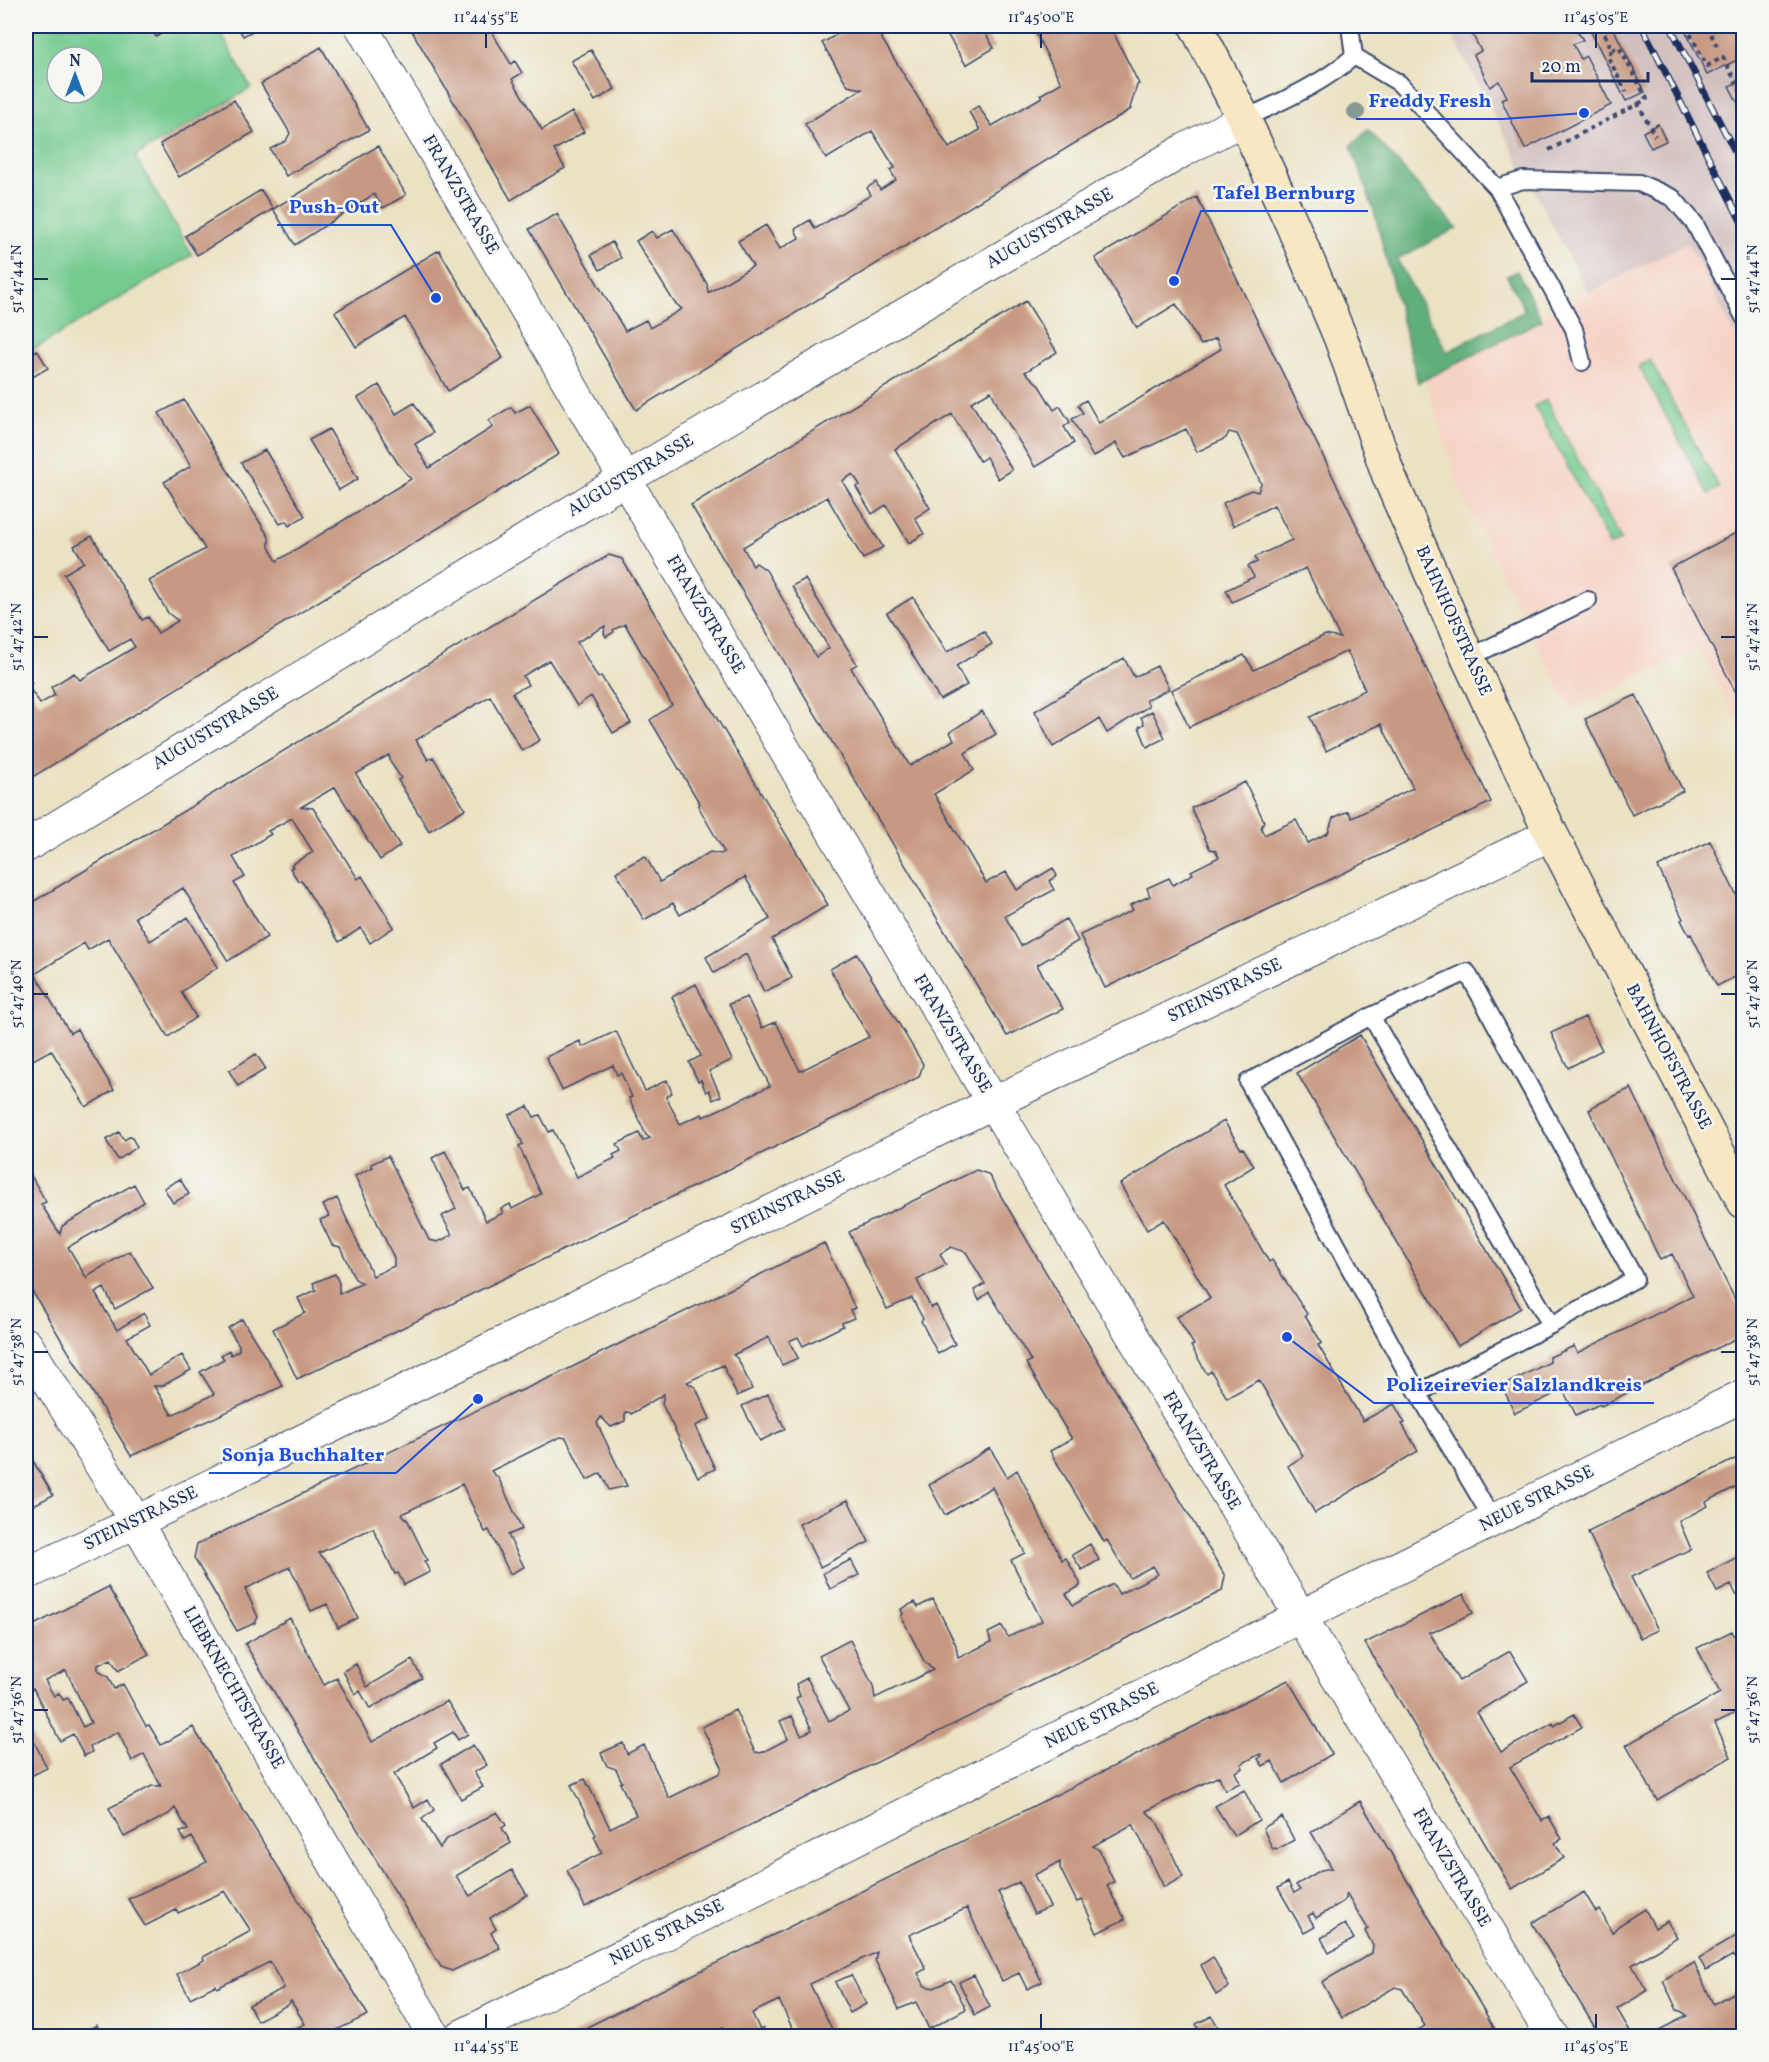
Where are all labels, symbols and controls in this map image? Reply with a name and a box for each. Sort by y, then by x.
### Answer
text: 11°44'55"E [453,8,519,29]
text: 11°45'00"E [1008,8,1074,29]
text: 11°45'05"E [1564,8,1628,29]
north arrow [45,45,105,105]
scale bar [1532,45,1648,83]
text: N [69,51,81,73]
text: 20 m [1541,55,1581,80]
callout: Freddy Fresh [1356,81,1503,119]
text: Freddy Fresh [1369,88,1492,116]
street label: FRANZSTRASSE [415,130,505,260]
callout: Tafel Bernburg [1201,173,1368,211]
text: Tafel Bernburg [1213,180,1355,208]
street label: AUGUSTSTRASSE [982,182,1118,276]
callout: Push-Out [277,187,391,225]
text: Push-Out [289,194,380,222]
text: 51°47'44"N [7,244,28,314]
text: 51°47'44"N [1743,244,1764,314]
street label: AUGUSTSTRASSE [563,428,699,524]
street label: BAHNHOFSTRASSE [1409,542,1497,700]
street label: FRANZSTRASSE [660,551,751,679]
text: 51°47'42"N [7,603,28,671]
text: 51°47'42"N [1743,603,1764,671]
street label: AUGUSTSTRASSE [148,681,284,777]
street label: STEINSTRASSE [1163,952,1287,1030]
text: 51°47'40"N [7,959,28,1029]
text: 51°47'40"N [1743,959,1764,1029]
street label: FRANZSTRASSE [907,970,998,1098]
street label: BAHNHOFSTRASSE [1619,980,1717,1135]
street label: STEINSTRASSE [726,1164,850,1242]
text: 51°47'38"N [7,1318,28,1386]
text: 51°47'38"N [1743,1318,1764,1386]
callout: Polizeirevier Salzlandkreis [1374,1365,1654,1403]
text: Polizeirevier Salzlandkreis [1386,1372,1642,1400]
street label: FRANZSTRASSE [1156,1387,1247,1515]
callout: Sonja Buchhalter [209,1435,396,1473]
text: Sonja Buchhalter [222,1442,385,1470]
street label: NEUE STRASSE [1475,1459,1599,1539]
street label: STEINSTRASSE [79,1480,203,1558]
street label: LIEBKNECHTSTRASSE [176,1602,290,1774]
text: 51°47'36"N [7,1676,28,1744]
street label: NEUE STRASSE [1040,1676,1164,1756]
text: 51°47'36"N [1743,1676,1764,1744]
street label: FRANZSTRASSE [1406,1804,1497,1932]
street label: NEUE STRASSE [605,1893,729,1973]
text: 11°44'55"E [453,2037,519,2058]
text: 11°45'00"E [1008,2037,1074,2058]
text: 11°45'05"E [1564,2037,1628,2058]

